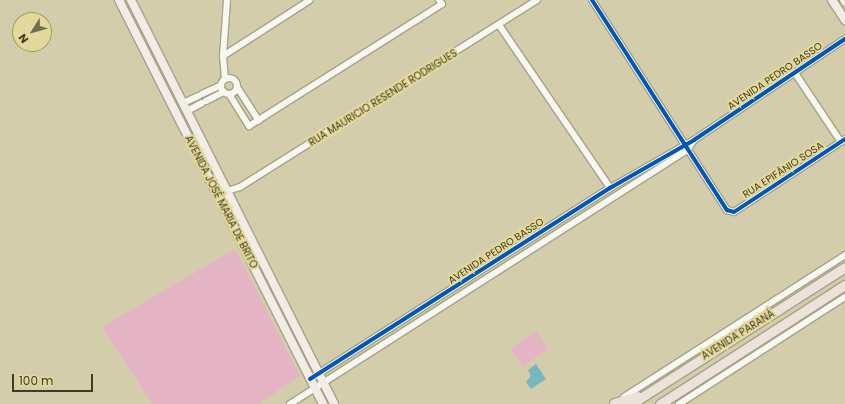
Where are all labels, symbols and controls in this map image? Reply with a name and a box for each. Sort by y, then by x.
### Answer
north arrow [12,12,52,52]
text: N [14,30,32,47]
street label: AVENIDA PEDRO BASSO [725,40,825,112]
street label: RUA MAURICIO RESENDE RODRIGUES [307,47,459,149]
street label: AVENIDA JOSÉ MARIA DE BRITO [182,134,260,270]
street label: RUA EPIFÂNIO SOSA [740,139,826,201]
street label: AVENIDA PEDRO BASSO [446,216,546,286]
street label: AVENIDA PARANÁ [699,308,777,362]
scale bar [14,366,95,392]
text: 100 m [19,372,53,389]

